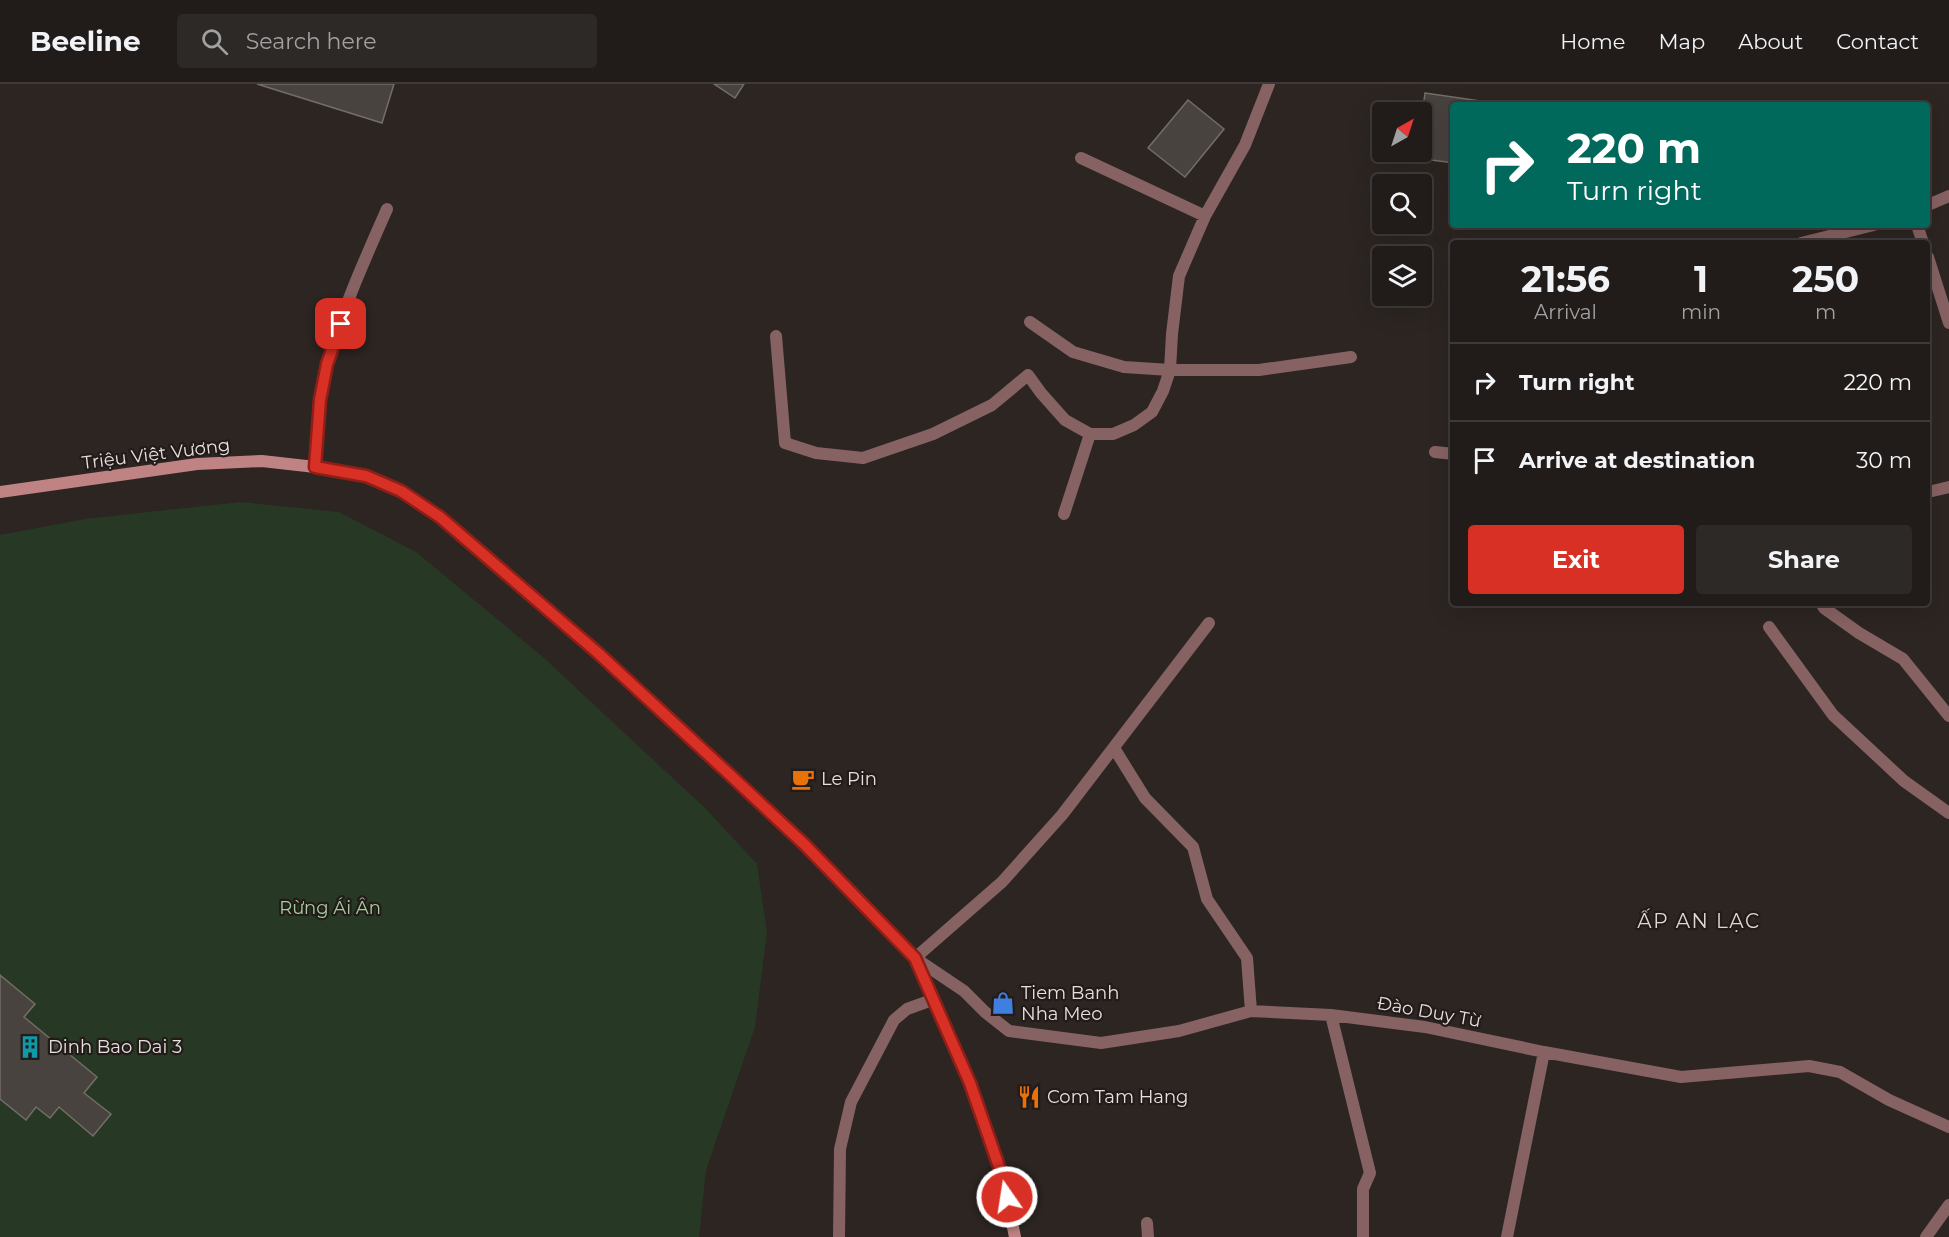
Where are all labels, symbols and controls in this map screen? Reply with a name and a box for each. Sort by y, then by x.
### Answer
search box [177,14,597,68]
text: Beeline [30,24,141,58]
icon: search [198,25,231,58]
text: Search here [246,28,377,55]
text: Home [1560,29,1625,54]
text: Map [1658,29,1705,54]
text: About [1738,29,1803,54]
text: Contact [1836,29,1919,54]
north arrow [1372,102,1432,162]
map controls [1372,102,1432,306]
text: 220 m [1567,122,1701,174]
icon: right [1468,126,1546,204]
button: search [1372,174,1432,234]
text: Turn right [1567,174,1702,207]
button: layers [1372,246,1432,306]
text: 21:56 [1521,257,1610,301]
text: 1 [1694,257,1708,301]
text: 250 [1792,257,1859,301]
pin [315,298,366,349]
text: Arrival [1534,300,1597,324]
text: min [1681,300,1721,324]
text: m [1815,300,1836,324]
icon: arrive [324,307,357,340]
icon: right [1468,366,1501,399]
text: Turn right [1519,369,1634,396]
text: 220 m [1843,369,1912,396]
street label: Triệu Việt Vương [81,434,231,474]
icon: arrive [1468,444,1501,477]
text: Arrive at destination [1519,447,1755,474]
text: 30 m [1856,447,1912,474]
button: Exit [1468,525,1684,594]
button: Share [1696,525,1912,594]
cafe icon: Le Pin [790,766,816,792]
place label: Le Pin [821,768,877,790]
park label: Rừng Ái Ân [279,897,381,919]
district label: ẤP AN LẠC [1637,908,1761,933]
place label: Tiem Banh Nha Meo [1021,982,1119,1025]
shop icon: Tiem Banh Nha Meo [990,990,1016,1016]
street label: Đào Duy Từ [1375,992,1483,1032]
building icon: Dinh Bao Dai 3 [17,1034,43,1060]
place label: Dinh Bao Dai 3 [48,1036,182,1058]
restaurant icon: Com Tam Hang [1016,1084,1042,1110]
place label: Com Tam Hang [1047,1086,1188,1108]
position arrow [975,1165,1039,1229]

